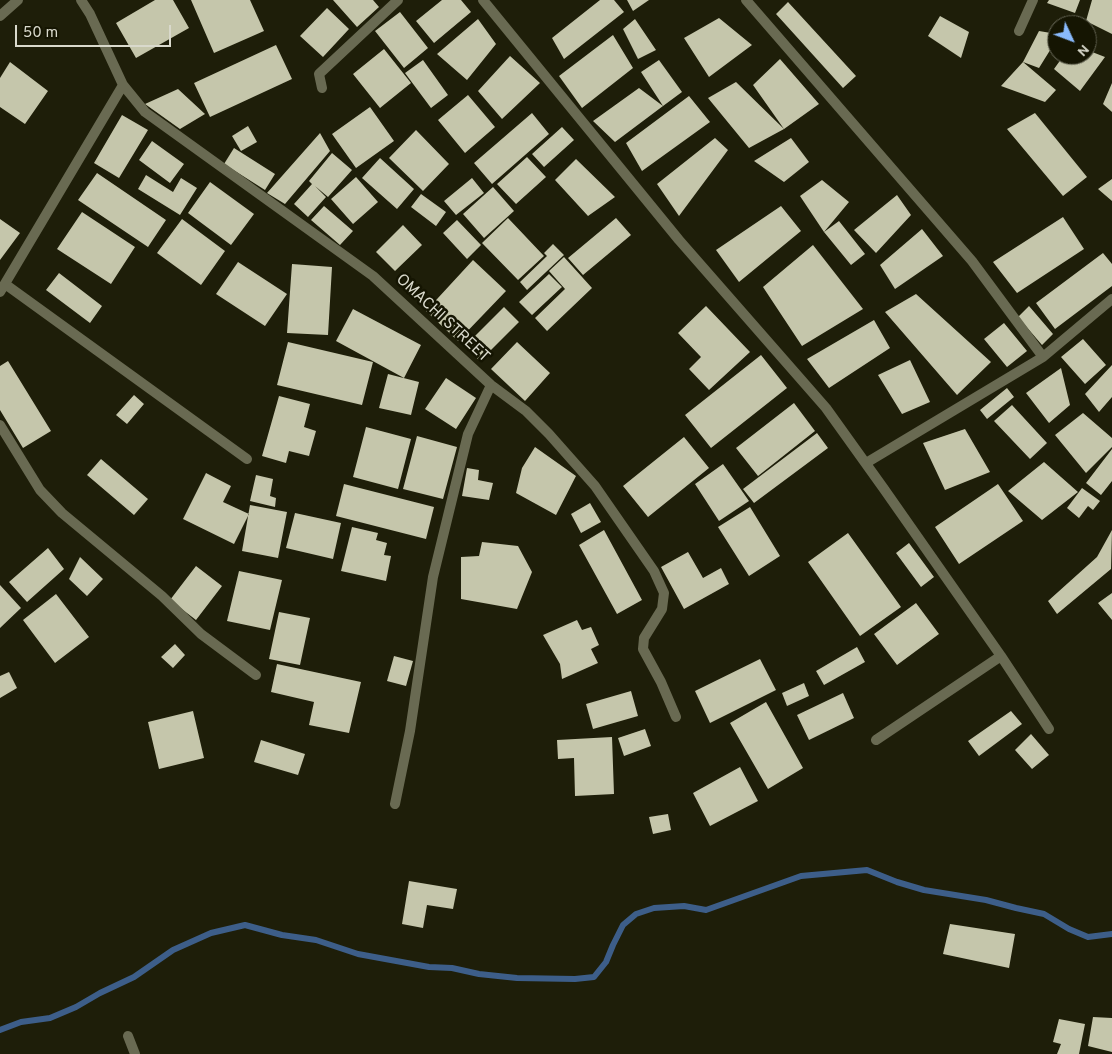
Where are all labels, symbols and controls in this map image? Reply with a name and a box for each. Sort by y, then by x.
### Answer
scale bar [18,15,174,47]
north arrow [1047,15,1097,65]
text: 50 m [23,24,58,43]
text: N [1073,40,1092,59]
street label: OMACHI STREET [391,271,493,367]

